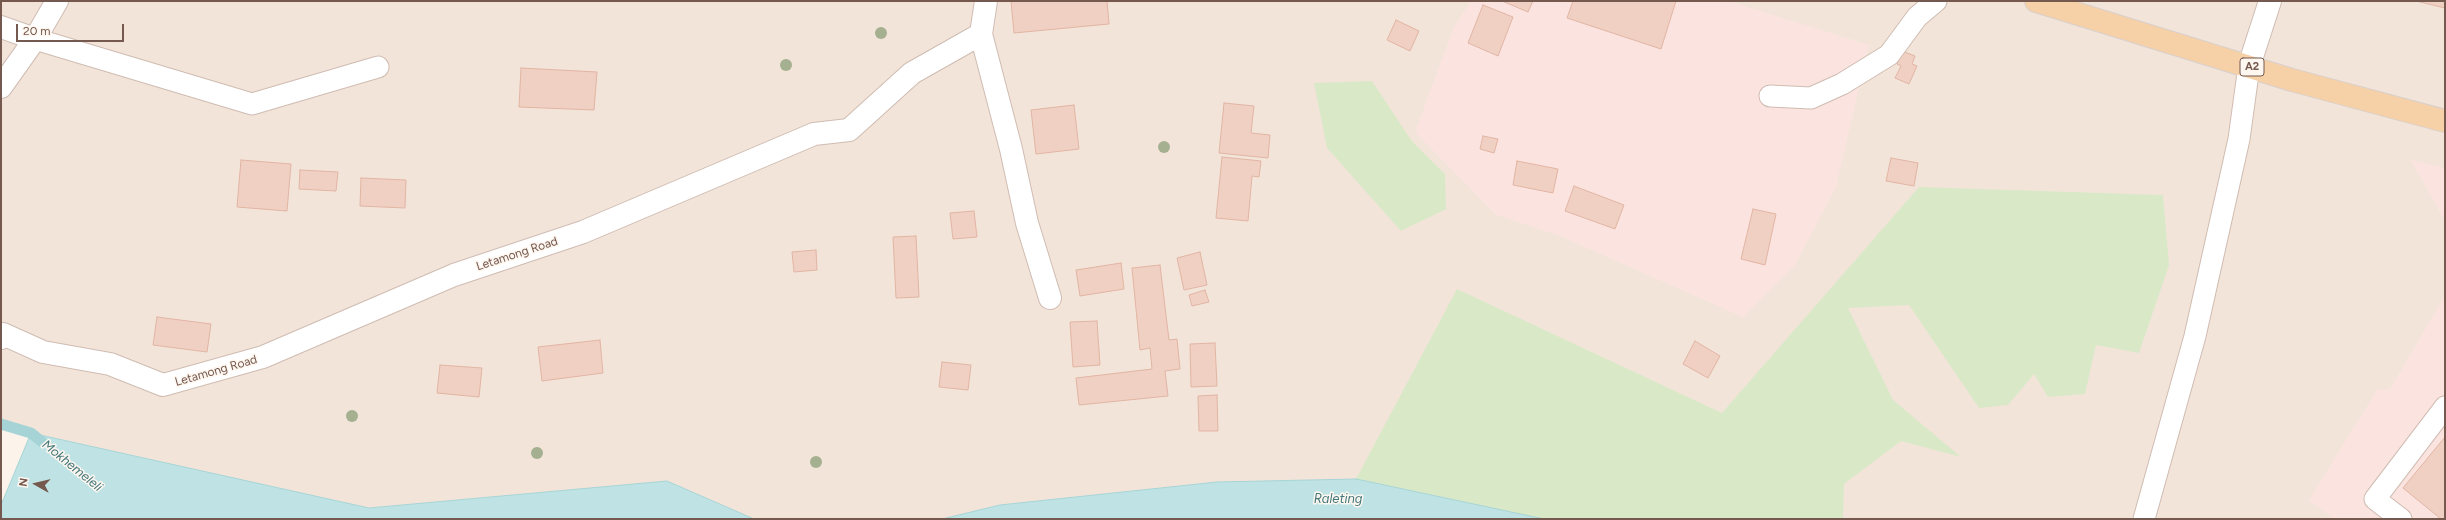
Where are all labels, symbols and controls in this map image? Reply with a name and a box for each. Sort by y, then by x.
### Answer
scale bar [18,16,126,42]
text: 20 m [23,24,51,38]
road number: A2 [2240,58,2264,76]
street label: Letamong Road [474,234,560,274]
street label: Letamong Road [173,352,259,390]
water label: Mokhemeleli [39,437,105,495]
north arrow [16,464,56,504]
text: N [17,477,31,487]
water label: Raleting [1314,491,1362,507]

